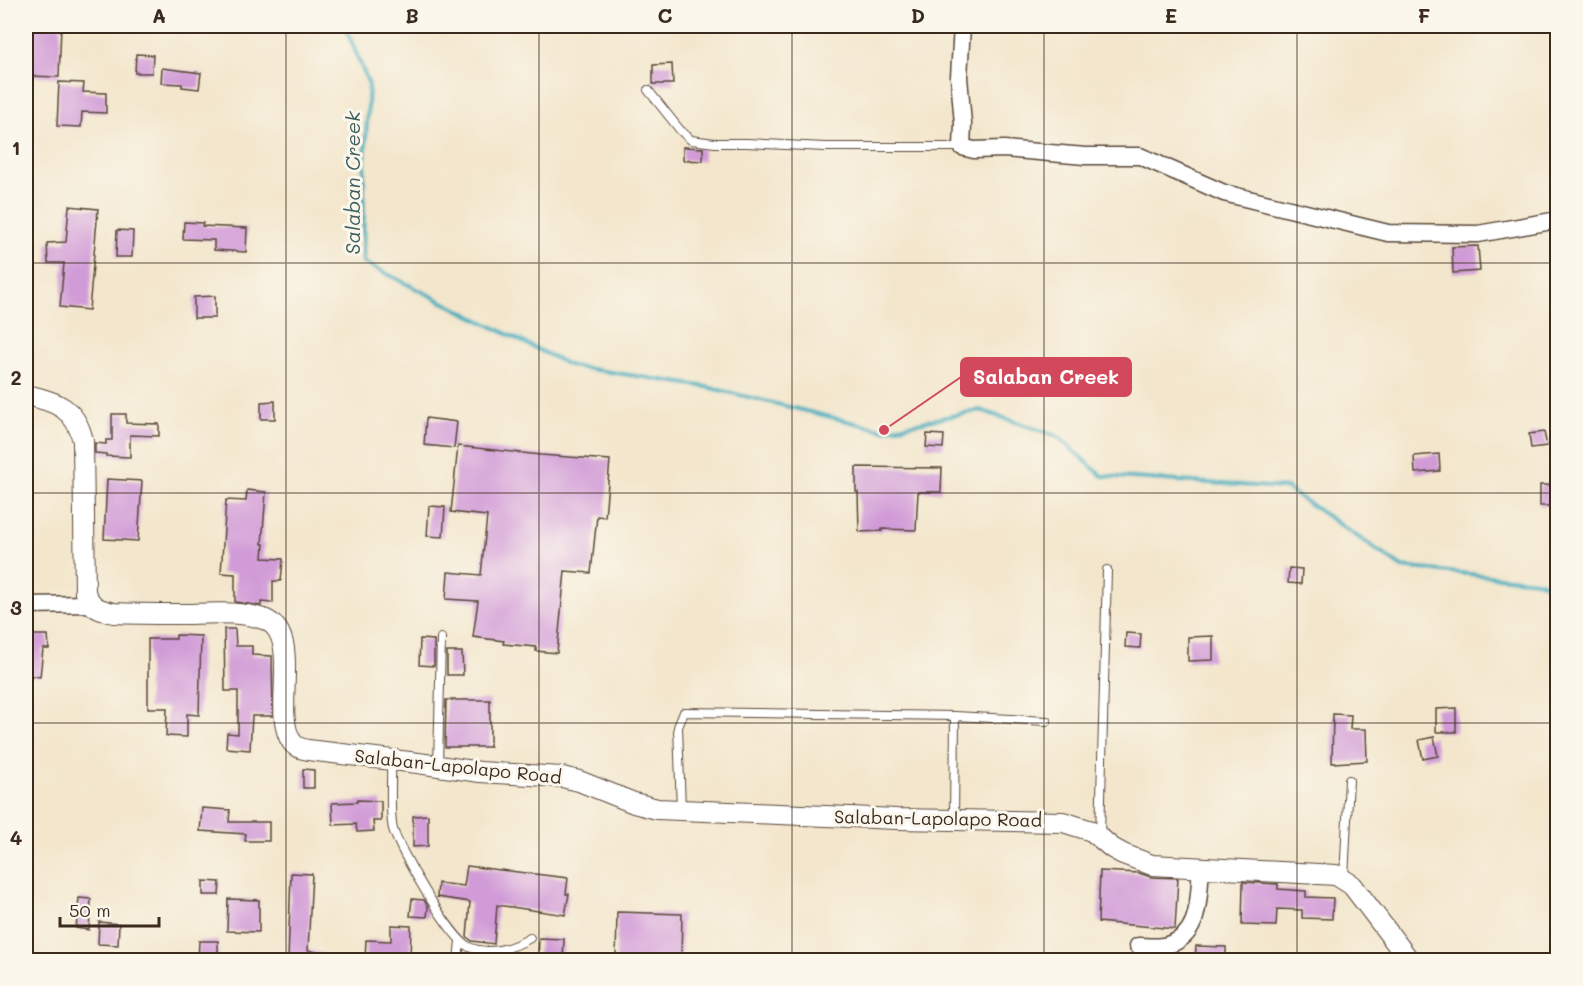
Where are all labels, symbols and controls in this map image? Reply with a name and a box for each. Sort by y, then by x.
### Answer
text: A [152,2,166,28]
text: B [405,2,419,28]
text: C [658,2,673,28]
text: D [911,2,925,28]
text: E [1165,2,1177,28]
text: F [1418,2,1431,28]
water label: Salaban Creek [339,111,365,255]
text: 1 [12,134,20,160]
callout: Salaban Creek [961,358,1131,396]
text: Salaban Creek [973,363,1119,389]
text: 2 [10,364,22,390]
text: 3 [10,594,22,620]
street label: Salaban-Lapolapo Road [353,743,563,789]
street label: Salaban-Lapolapo Road [834,804,1042,832]
text: 4 [10,824,23,850]
scale bar [60,890,159,928]
text: 50 m [69,898,111,922]

